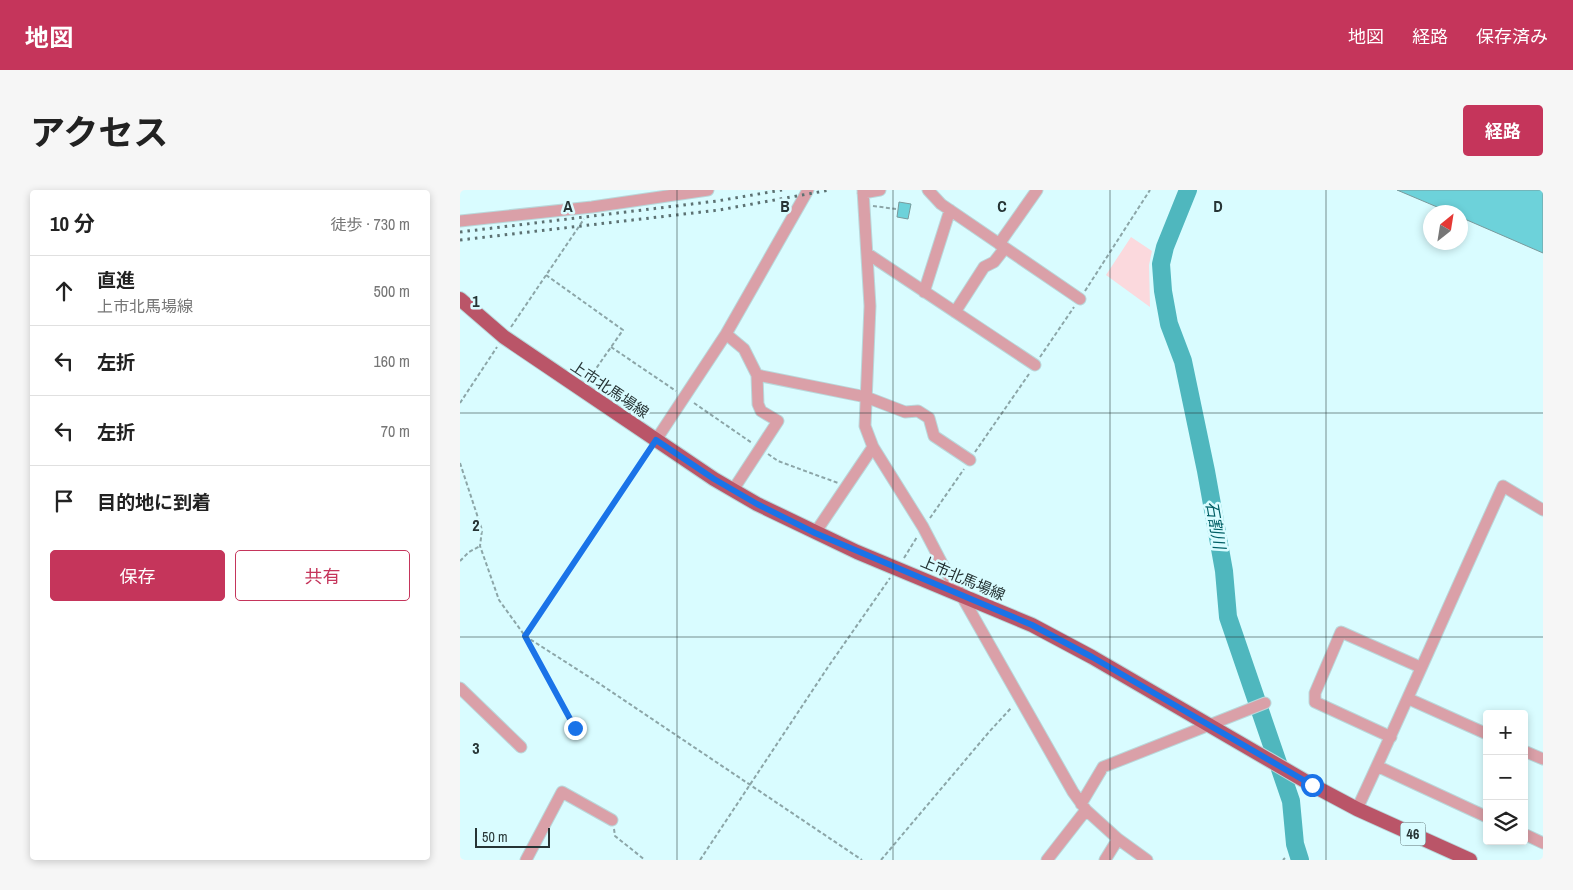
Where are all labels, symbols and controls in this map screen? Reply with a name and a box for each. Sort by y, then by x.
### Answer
text: 地図 [25,21,73,53]
text: 地図 [1348,24,1384,49]
text: 経路 [1412,24,1448,49]
text: 保存済み [1476,24,1548,49]
button: 経路 [1463,105,1543,156]
text: アクセス [30,109,168,156]
text: A [563,195,573,217]
text: B [780,195,790,217]
text: C [997,195,1007,217]
text: D [1213,195,1223,217]
north arrow [1423,205,1468,250]
text: 10 分 [50,209,95,238]
text: 徒歩 · 730 m [331,213,410,235]
text: 直進 [97,267,135,293]
icon: ahead [50,277,78,305]
text: 500 m [374,280,410,302]
text: 1 [472,290,480,312]
text: 上市北馬場線 [97,295,193,317]
icon: left [50,347,78,375]
text: 左折 [97,349,135,375]
text: 160 m [374,350,410,372]
street label: 上市北馬場線 [567,355,653,423]
icon: left [50,417,78,445]
text: 左折 [97,419,135,445]
text: 70 m [381,420,410,442]
icon: arrive [50,487,78,515]
text: 目的地に到着 [97,489,211,515]
water label: 石割川 [1201,499,1231,553]
text: 2 [472,514,480,536]
button: 保存 [50,550,225,601]
button: 共有 [235,550,410,601]
street label: 上市北馬場線 [917,551,1009,605]
map controls [1483,710,1528,845]
button: + [1483,710,1528,755]
route end [564,717,587,740]
text: 3 [472,737,480,759]
button: − [1483,755,1528,800]
route start [1301,774,1324,797]
button: layers [1483,800,1528,845]
road number: 46 [1400,823,1426,846]
scale bar [475,825,550,848]
text: 50 m [482,828,508,846]

